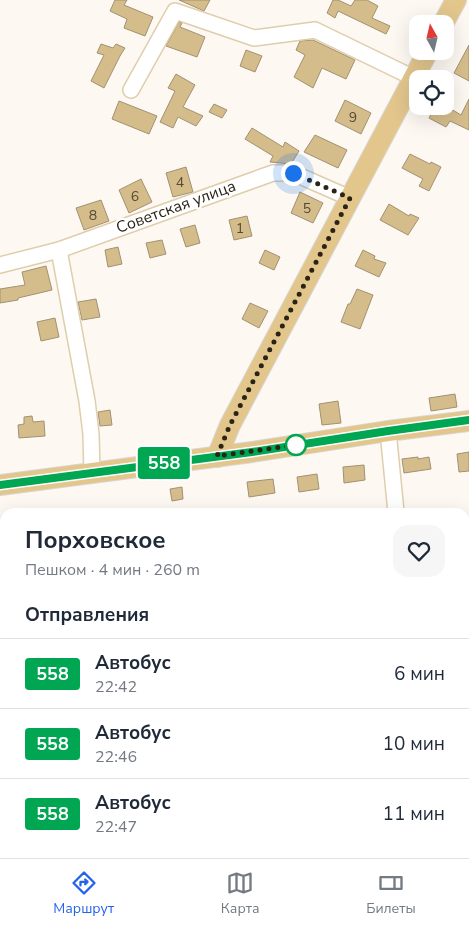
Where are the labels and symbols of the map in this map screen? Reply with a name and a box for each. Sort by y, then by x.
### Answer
north arrow [409,15,454,60]
house number: 9 [349,108,357,127]
your location [281,161,306,186]
house number: 4 [176,173,184,192]
street label: Советская улица [113,175,239,239]
house number: 6 [131,187,139,206]
house number: 5 [303,199,311,218]
house number: 8 [89,206,97,225]
house number: 1 [236,219,244,238]
unlabelled marker [285,434,307,456]
line badge: 558 [135,447,193,479]

